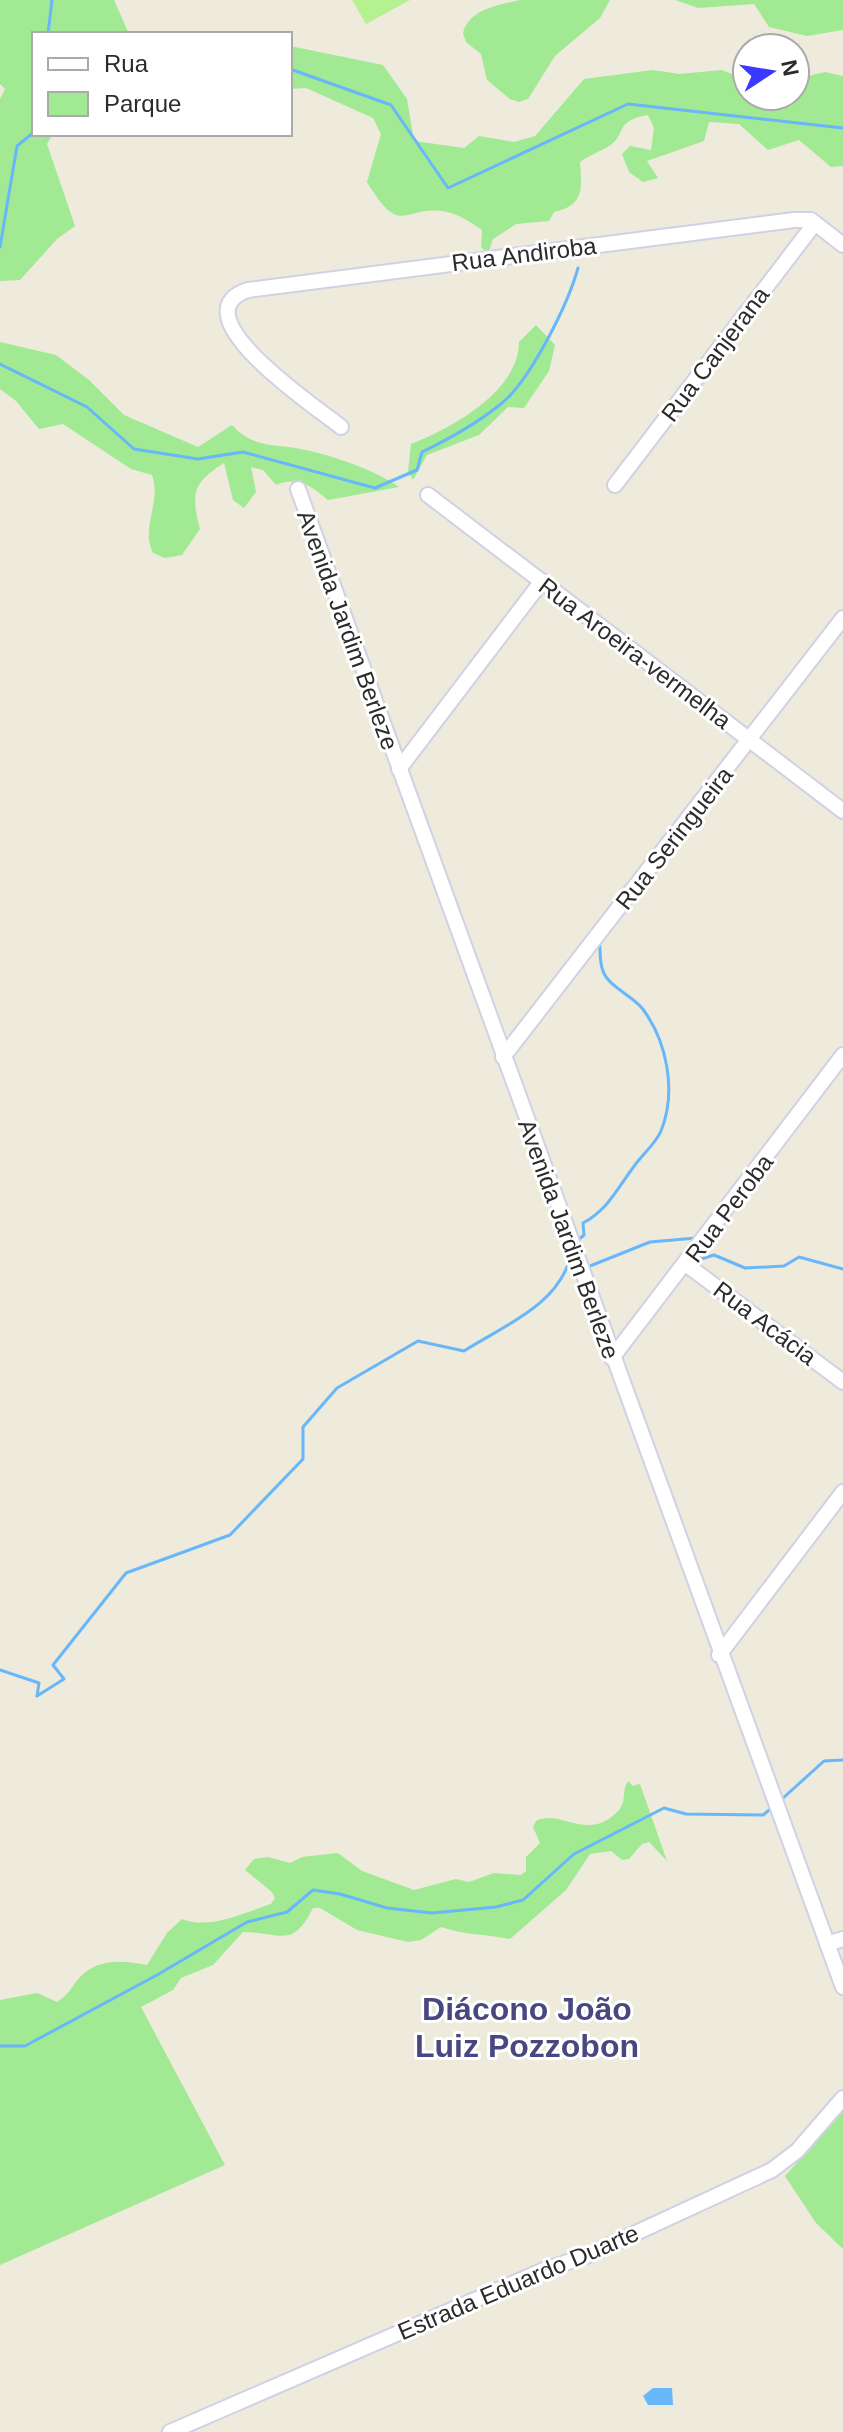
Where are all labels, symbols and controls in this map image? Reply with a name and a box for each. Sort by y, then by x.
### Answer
legend [32,32,292,136]
north arrow [731,32,811,112]
text: Rua [104,50,149,77]
text: N [776,58,804,78]
text: Parque [104,90,181,117]
street label: Rua Andiroba [450,232,598,276]
street label: Rua Canjerana [656,281,775,427]
street label: Avenida Jardim Berleze [292,506,404,754]
street label: Rua Aroeira-vermelha [534,572,737,734]
street label: Rua Seringueira [610,761,738,915]
street label: Avenida Jardim Berleze [513,1115,625,1363]
street label: Rua Peroba [680,1148,779,1267]
street label: Rua Acácia [708,1276,822,1371]
district label: Diácono João Luiz Pozzobon [415,1991,639,2064]
street label: Estrada Eduardo Duarte [394,2219,642,2345]

